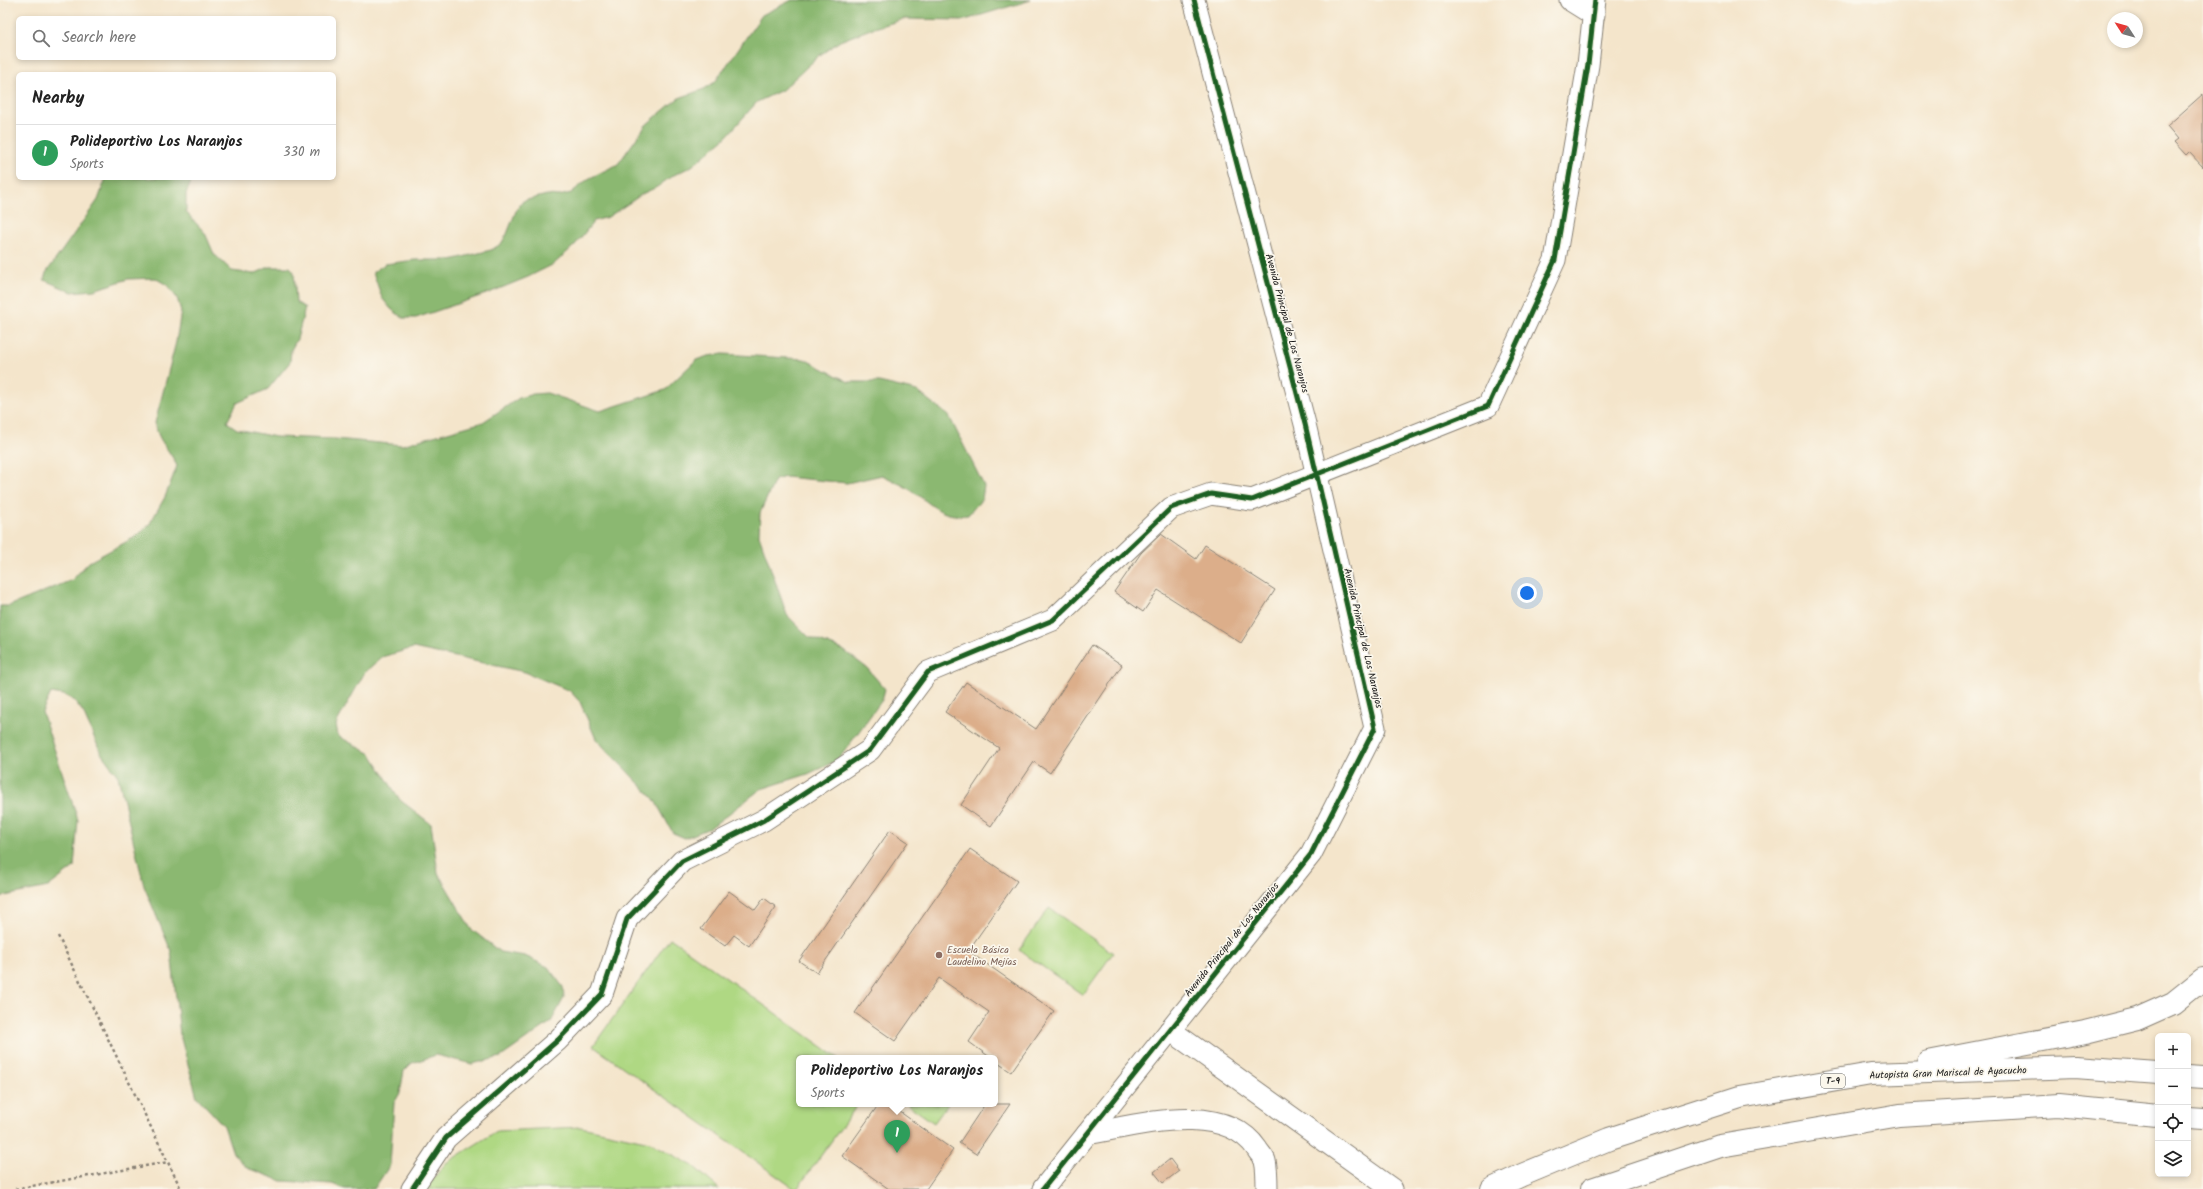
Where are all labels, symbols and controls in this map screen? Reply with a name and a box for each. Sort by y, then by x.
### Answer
north arrow [2107,12,2143,48]
search box [16,16,336,60]
text: Search here [62,26,136,50]
icon: search [30,27,52,49]
text: Nearby [32,85,84,112]
text: Polideportivo Los Naranjos [70,130,242,154]
text: 1 [43,142,47,163]
text: 330 m [283,142,320,163]
text: Sports [70,154,104,175]
street label: Avenida Principal de Los Naranjos [1261,252,1313,395]
street label: Avenida Principal de Los Naranjos [1339,567,1387,711]
your location [1517,583,1537,603]
street label: Avenida Principal de Los Naranjos [1180,878,1284,1000]
place label: Escuela Básica Laudelino Mejías [947,942,1017,970]
marker: Escuela Básica Laudelino Mejías [934,950,944,960]
map controls [2155,1033,2191,1177]
button: + [2155,1033,2191,1069]
popup [796,1055,998,1107]
text: Polideportivo Los Naranjos [811,1059,983,1083]
street label: Autopista Gran Mariscal de Ayacucho [1869,1062,2027,1084]
button: − [2155,1069,2191,1105]
road number: T-9 [1821,1074,1845,1088]
text: Sports [811,1083,845,1104]
button: locate [2155,1105,2191,1141]
pin: 1 [884,1120,910,1153]
button: layers [2155,1141,2191,1177]

